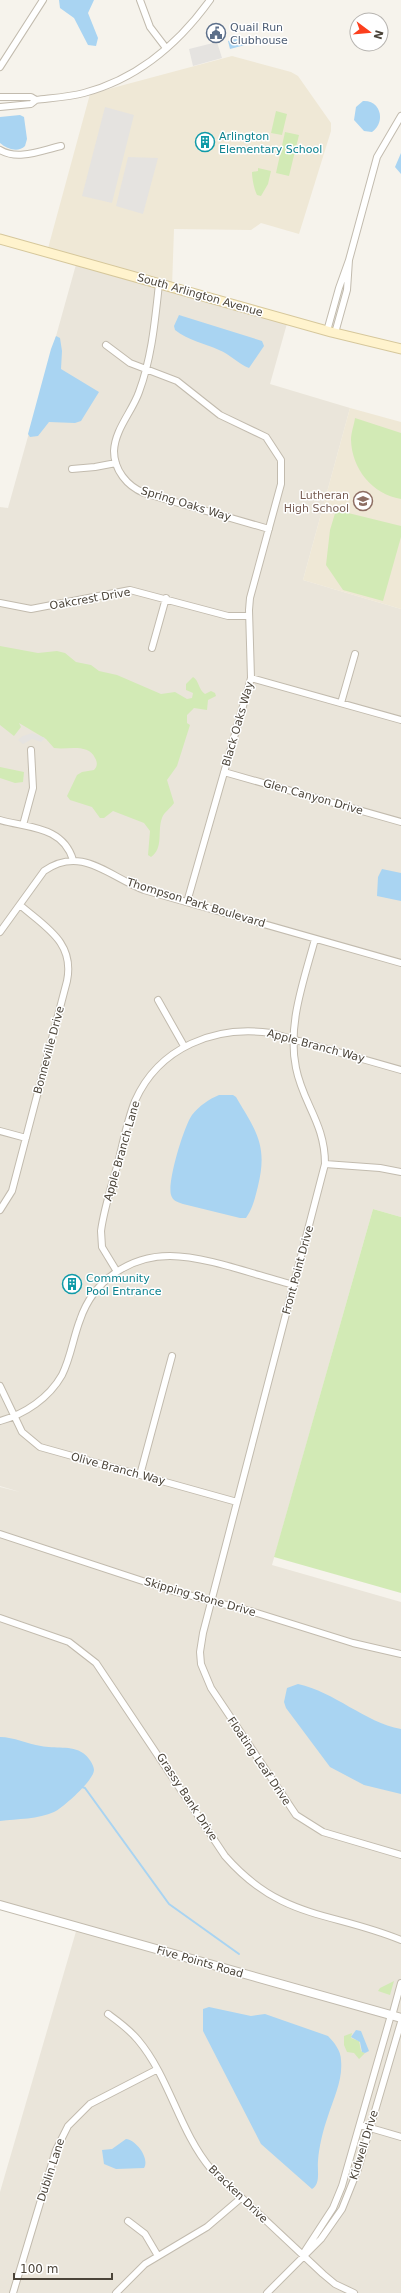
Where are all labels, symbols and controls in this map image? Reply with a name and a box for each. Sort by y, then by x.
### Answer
north arrow [349,12,389,52]
place label: Quail Run Clubhouse [230,21,288,47]
public building icon: Quail Run Clubhouse [205,22,227,44]
text: N [371,28,386,41]
place label: Arlington Elementary School [219,130,322,156]
building icon: Arlington Elementary School [194,131,216,153]
street label: South Arlington Avenue [136,271,264,319]
street label: Spring Oaks Way [139,484,233,524]
place label: Lutheran High School [284,489,349,515]
school or university icon: Lutheran High School [352,490,374,512]
street label: Oakcrest Drive [49,585,132,612]
street label: Black Oaks Way [220,680,256,768]
street label: Glen Canyon Drive [262,777,365,818]
street label: Thompson Park Boulevard [124,875,267,930]
street label: Bonneville Drive [31,1005,67,1095]
street label: Apple Branch Way [266,1027,367,1065]
street label: Apple Branch Lane [101,1099,143,1203]
street label: Front Point Drive [280,1224,316,1316]
place label: Community Pool Entrance [86,1272,162,1298]
building icon: Community Pool Entrance [61,1273,83,1295]
street label: Olive Branch Way [69,1450,167,1488]
street label: Skipping Stone Drive [143,1575,258,1619]
street label: Floating Leaf Drive [225,1714,294,1808]
street label: Grassy Bank Drive [154,1751,220,1843]
street label: Five Points Road [155,1943,245,1981]
street label: Kidwell Drive [347,2108,381,2181]
street label: Dublin Lane [35,2137,67,2203]
street label: Bracken Drive [206,2162,271,2226]
scale bar [14,2255,112,2281]
text: 100 m [20,2262,58,2276]

